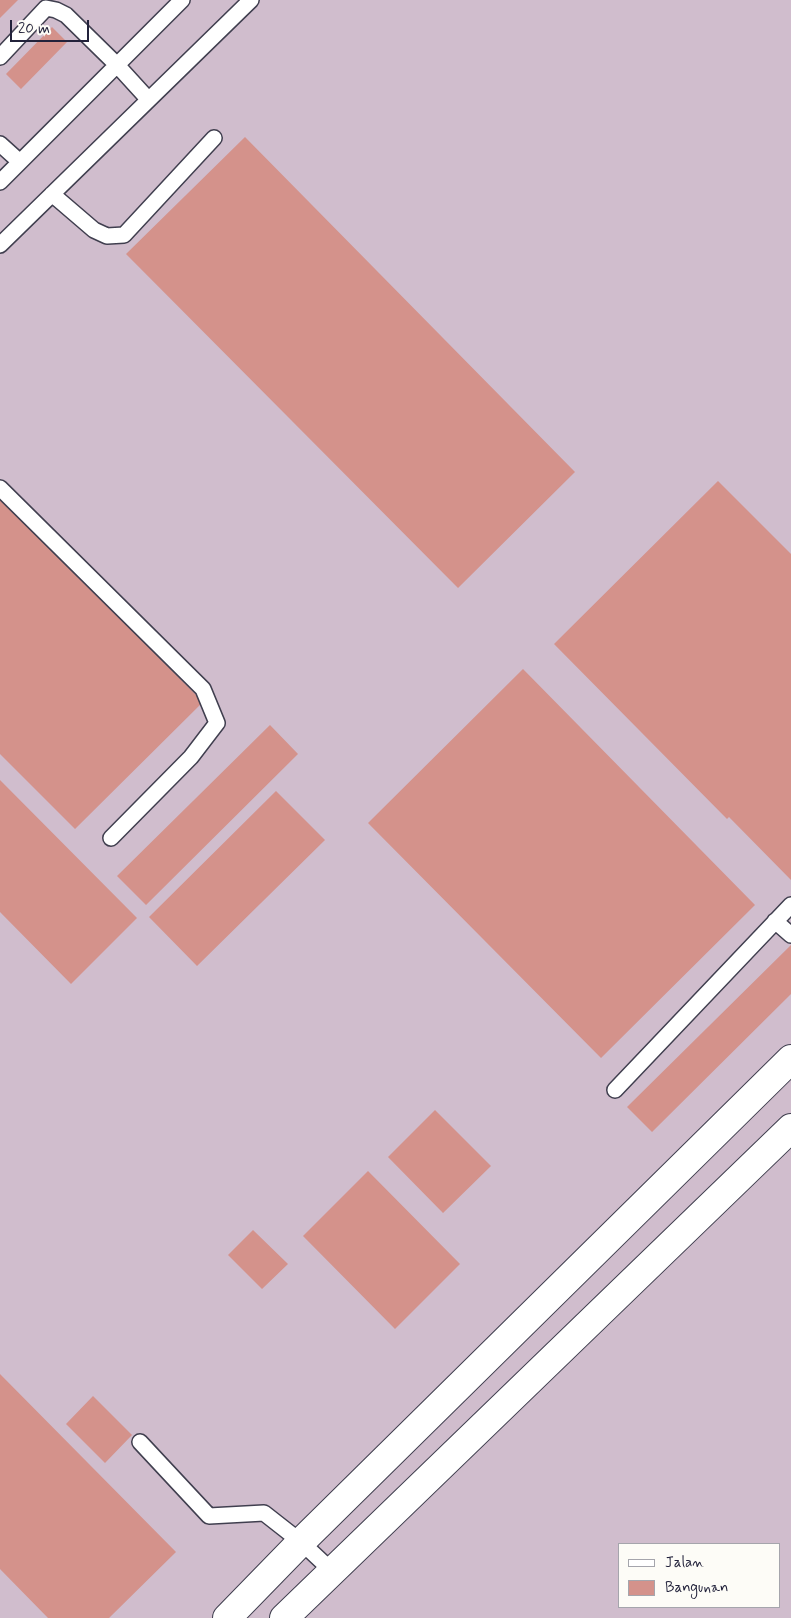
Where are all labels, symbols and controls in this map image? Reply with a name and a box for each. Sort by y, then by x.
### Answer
scale bar [12,10,91,42]
text: 20 m [18,19,50,39]
legend [618,1543,781,1608]
text: Jalan [665,1553,704,1573]
text: Bangunan [665,1578,728,1598]

